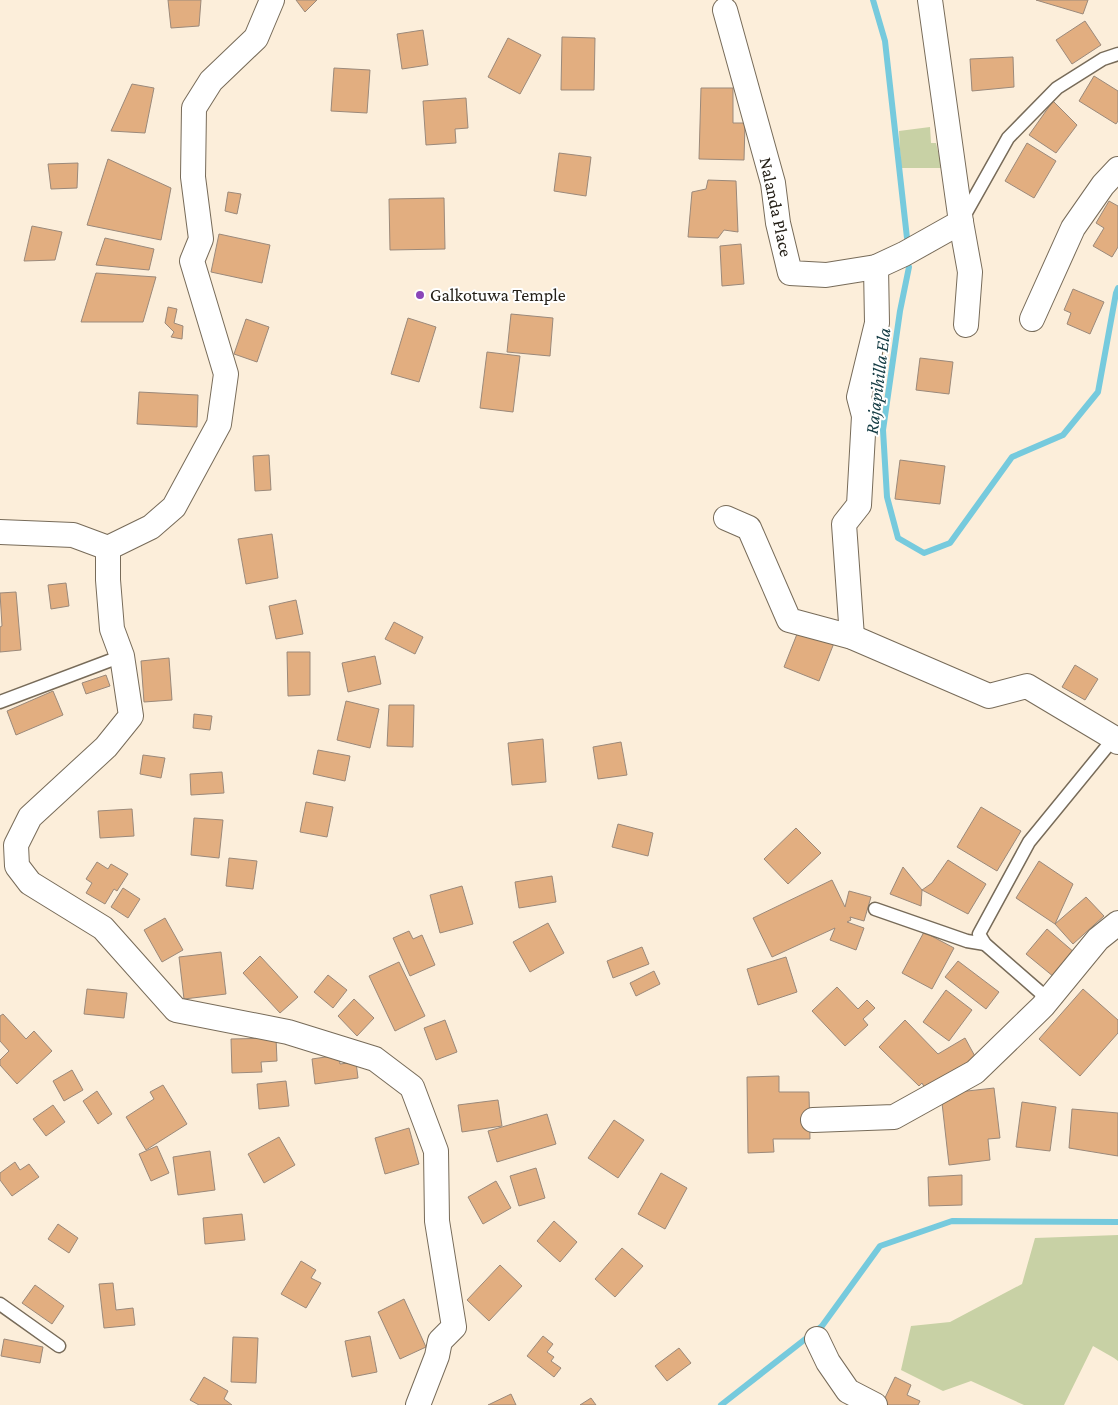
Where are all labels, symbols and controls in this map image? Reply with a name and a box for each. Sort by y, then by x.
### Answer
street label: Nalanda Place [756,155,796,259]
place label: Galkotuwa Temple [430,285,566,305]
marker: Galkotuwa Temple [414,289,426,301]
water label: Rajapihilla Ela [861,327,895,436]

